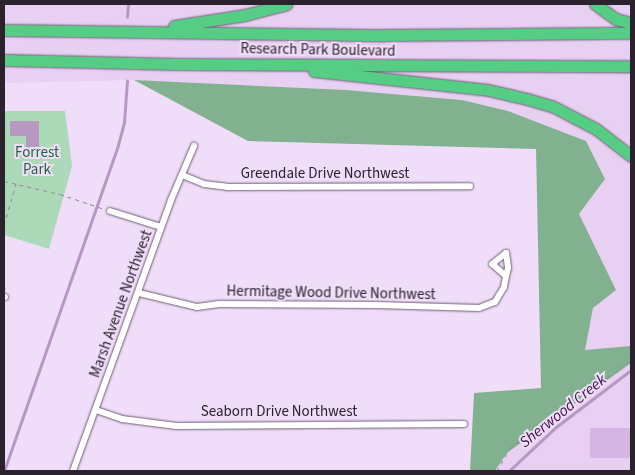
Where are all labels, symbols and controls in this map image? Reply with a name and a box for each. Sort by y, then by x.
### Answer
street label: Research Park Boulevard [240,40,396,60]
park label: Forrest Park [15,143,59,178]
street label: Greendale Drive Northwest [241,165,409,183]
street label: Marsh Avenue Northwest [86,228,156,380]
street label: Hermitage Wood Drive Northwest [226,282,436,304]
water label: Sherwood Creek [516,370,610,452]
street label: Seaborn Drive Northwest [201,403,357,421]

